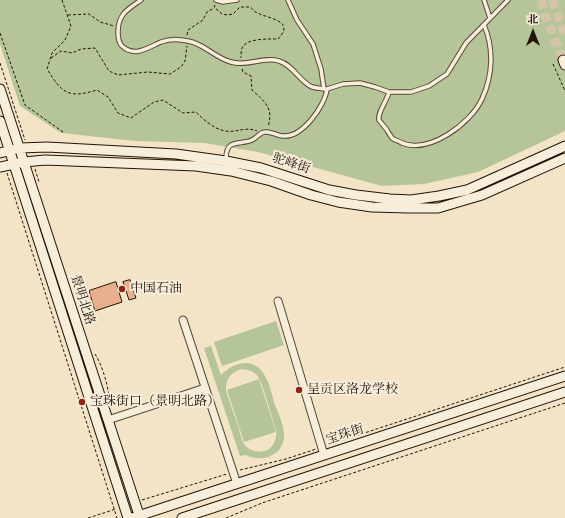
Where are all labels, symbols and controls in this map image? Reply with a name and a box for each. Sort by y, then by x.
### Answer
north arrow [513,12,553,52]
text: 北 [528,13,539,27]
street label: 驼峰街 [270,151,312,177]
street label: 景明北路 [67,273,97,327]
place label: 中国石油 [130,281,182,297]
marker: 中国石油 [117,284,127,294]
place label: 呈贡区洛龙学校 [307,382,398,398]
marker: 呈贡区洛龙学校 [294,385,304,395]
place label: 宝珠街口（景明北路） [90,394,220,410]
marker: 宝珠街口（景明北路） [77,397,87,407]
street label: 宝珠街 [324,422,366,448]

